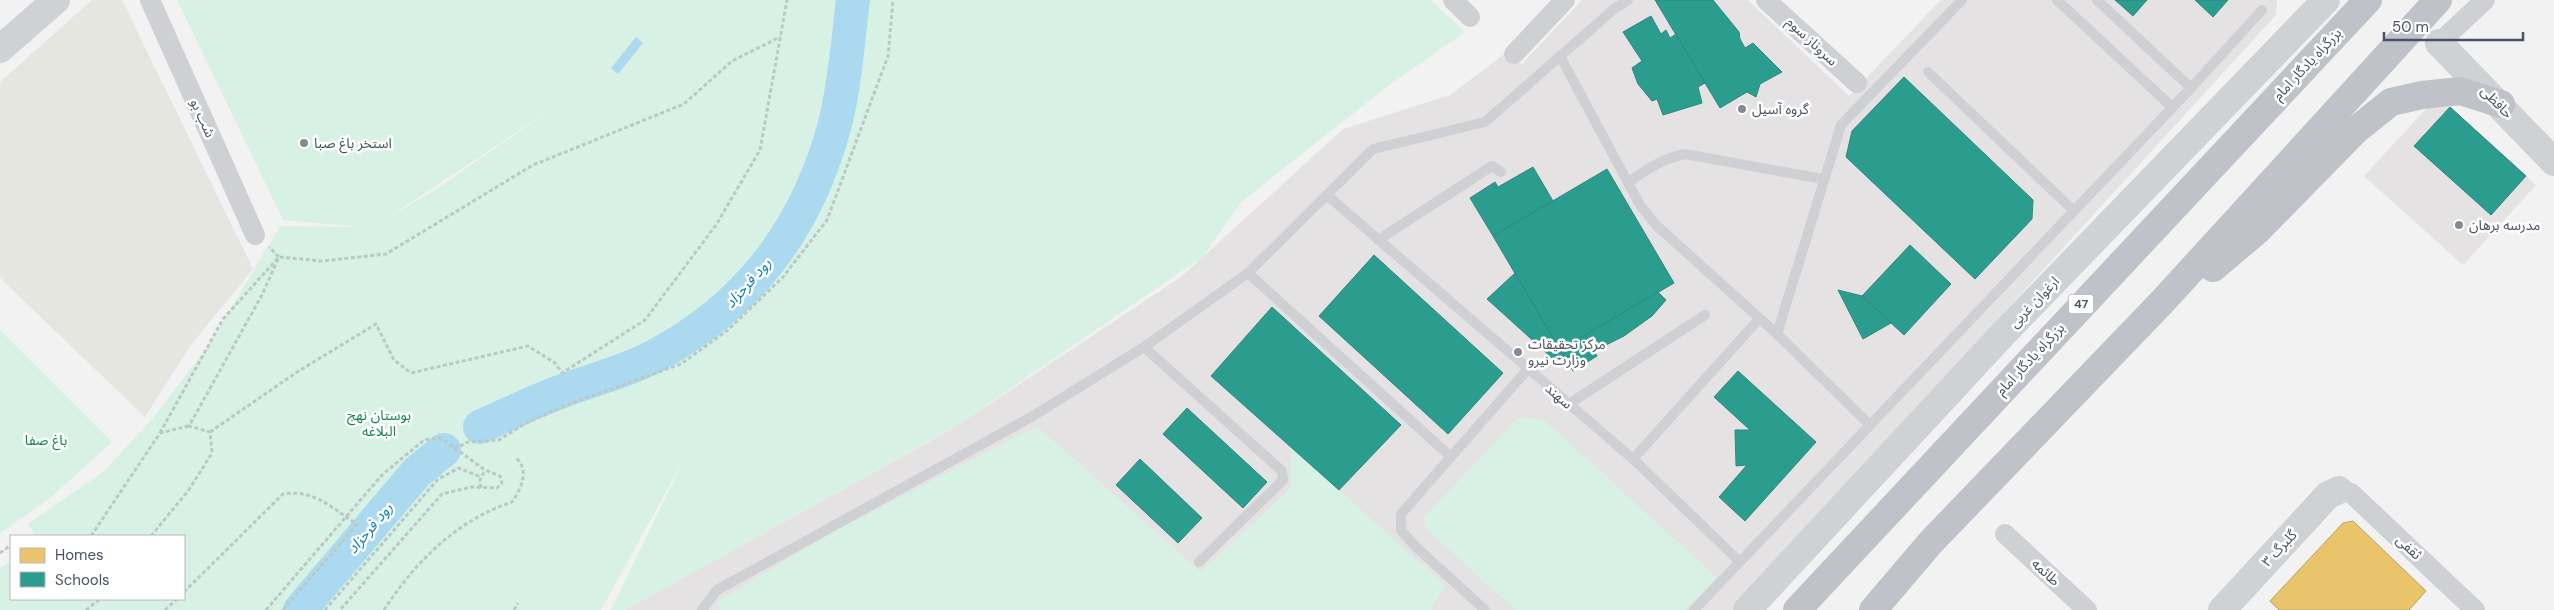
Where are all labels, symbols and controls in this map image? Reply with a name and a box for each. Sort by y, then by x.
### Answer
scale bar [2384,10,2523,42]
street label: سروناز سوم [1781,13,1841,71]
text: 50 m [2392,17,2429,37]
street label: بزرگراه یادگار امام [2269,24,2347,105]
street label: حافظی [2477,82,2517,122]
street label: شب بو [187,96,219,140]
place label: گروه آسیل [1752,100,1809,118]
marker: گروه آسیل [1736,103,1748,115]
place label: استخر باغ صبا [314,134,392,154]
marker: استخر باغ صبا [298,137,310,149]
place label: مدرسه برهان [2469,216,2540,234]
marker: مدرسه برهان [2453,219,2465,231]
water label: رود فرحزاد [720,253,776,312]
street label: ارغوان غربی [2005,272,2063,332]
road number: 47 [2068,294,2094,314]
street label: بزرگراه یادگار امام [1992,319,2070,400]
place label: مرکز تحقیقات وزارت نیرو [1528,335,1606,369]
marker: مرکز تحقیقات وزارت نیرو [1512,346,1524,358]
street label: سهند [1542,379,1576,413]
park label: بوستان نهج البلاغه [347,406,411,440]
park label: باغ صفا [25,431,67,451]
water label: رود فرحزاد [343,498,398,558]
street label: گلبرگ ۳ [2257,526,2301,570]
street label: ثقفی [2392,531,2426,563]
legend [10,535,185,600]
text: Homes [55,545,104,565]
street label: طائمه [2028,554,2064,590]
text: Schools [55,570,110,590]

